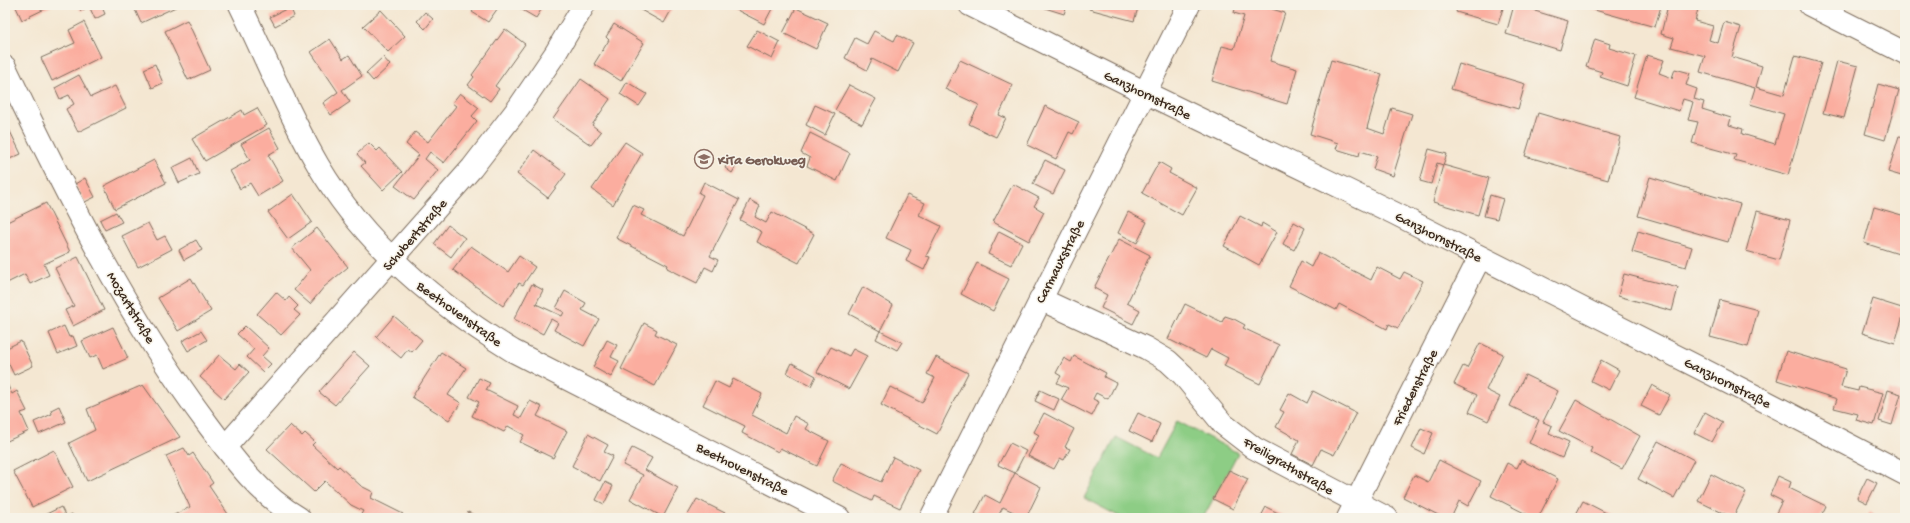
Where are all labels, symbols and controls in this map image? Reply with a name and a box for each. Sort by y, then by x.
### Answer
street label: Ganzhornstraße [1100,68,1194,125]
school or university icon: KiTa Gerokweg [693,148,715,170]
place label: KiTa Gerokweg [717,153,806,170]
street label: Schubertstraße [380,196,452,275]
street label: Ganzhornstraße [1392,209,1485,268]
street label: Carmauxstraße [1033,217,1090,307]
street label: Mozartstraße [102,269,158,348]
street label: Beethovenstraße [412,278,505,352]
street label: Friedenstraße [1389,346,1443,430]
street label: Ganzhornstraße [1681,355,1774,414]
street label: Freiligrathstraße [1239,434,1337,500]
street label: Beethovenstraße [692,439,792,501]

